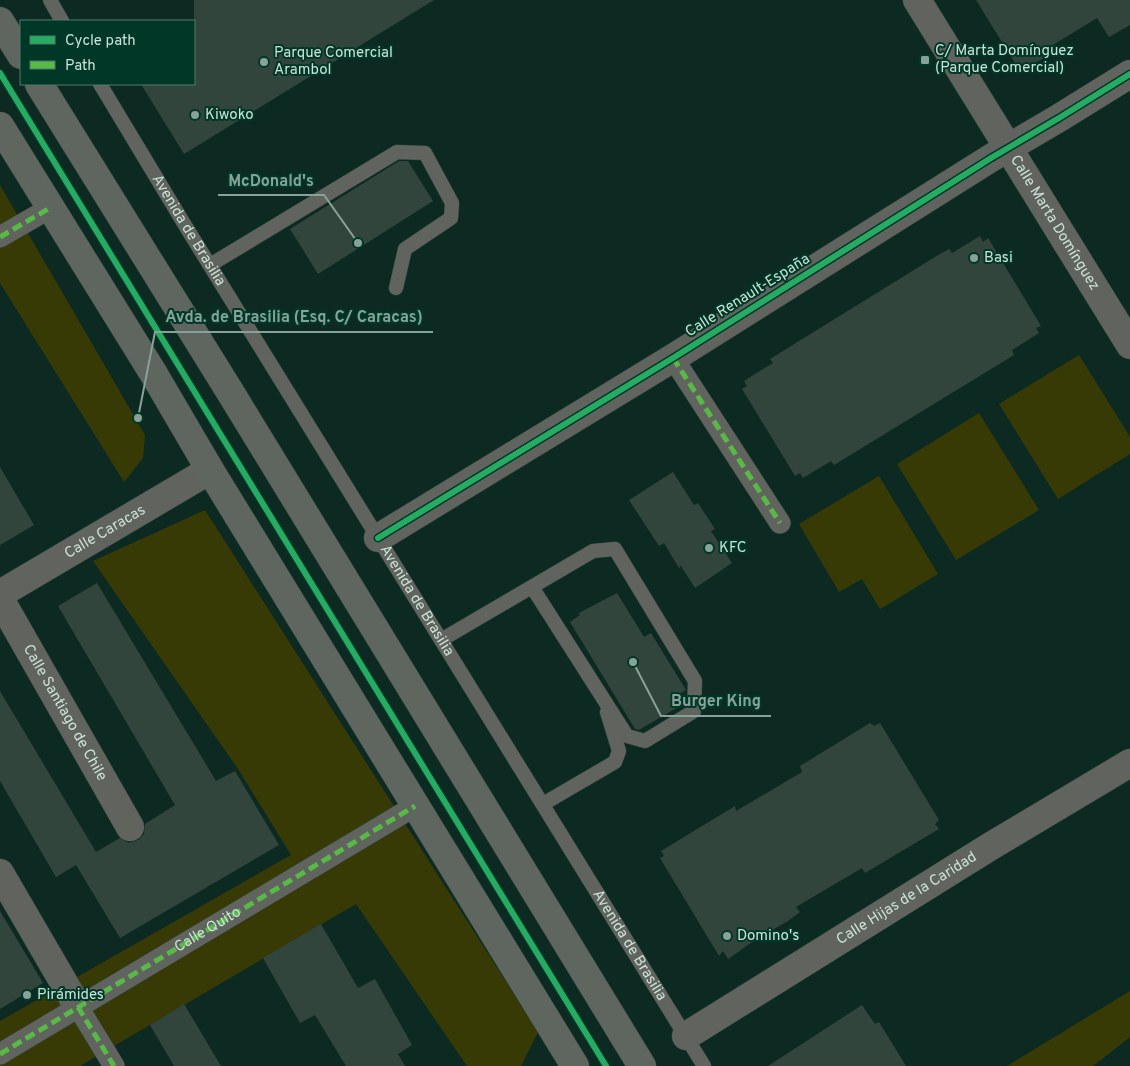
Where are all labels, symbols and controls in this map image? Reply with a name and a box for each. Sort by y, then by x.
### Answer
legend [20,20,195,85]
text: Cycle path [65,32,136,51]
place label: C/ Marta Domínguez (Parque Comercial) [935,42,1074,78]
place label: Parque Comercial Arambol [274,44,393,80]
marker: C/ Marta Domínguez (Parque Comercial) [919,54,931,66]
marker: Parque Comercial Arambol [258,56,270,68]
text: Path [65,57,96,76]
place label: Kiwoko [205,106,254,125]
marker: Kiwoko [189,109,201,121]
street label: Calle Marta Domínguez [1006,152,1104,294]
callout: McDonald's [218,164,324,195]
street label: Avenida de Brasilia [147,171,230,290]
text: McDonald's [228,172,314,192]
place label: Basi [984,249,1013,268]
street label: Calle Renault-España [682,250,814,342]
marker: Basi [968,252,980,264]
callout: Avda. de Brasilia (Esq. C/ Caracas) [155,301,433,332]
text: Avda. de Brasilia (Esq. C/ Caracas) [165,308,423,328]
street label: Calle Caracas [61,501,149,563]
place label: KFC [719,539,747,558]
street label: Avenida de Brasilia [375,542,458,660]
marker: KFC [703,542,715,554]
street label: Calle Santiago de Chile [18,641,111,784]
callout: Burger King [661,685,771,716]
text: Burger King [671,692,761,712]
street label: Calle Hijas de la Caridad [833,848,980,949]
street label: Avenida de Brasilia [588,886,671,1004]
street label: Calle Quito [171,903,244,957]
place label: Domino's [737,927,799,946]
marker: Domino's [721,930,733,942]
place label: Pirámides [37,986,104,1005]
marker: Pirámides [21,989,33,1001]

